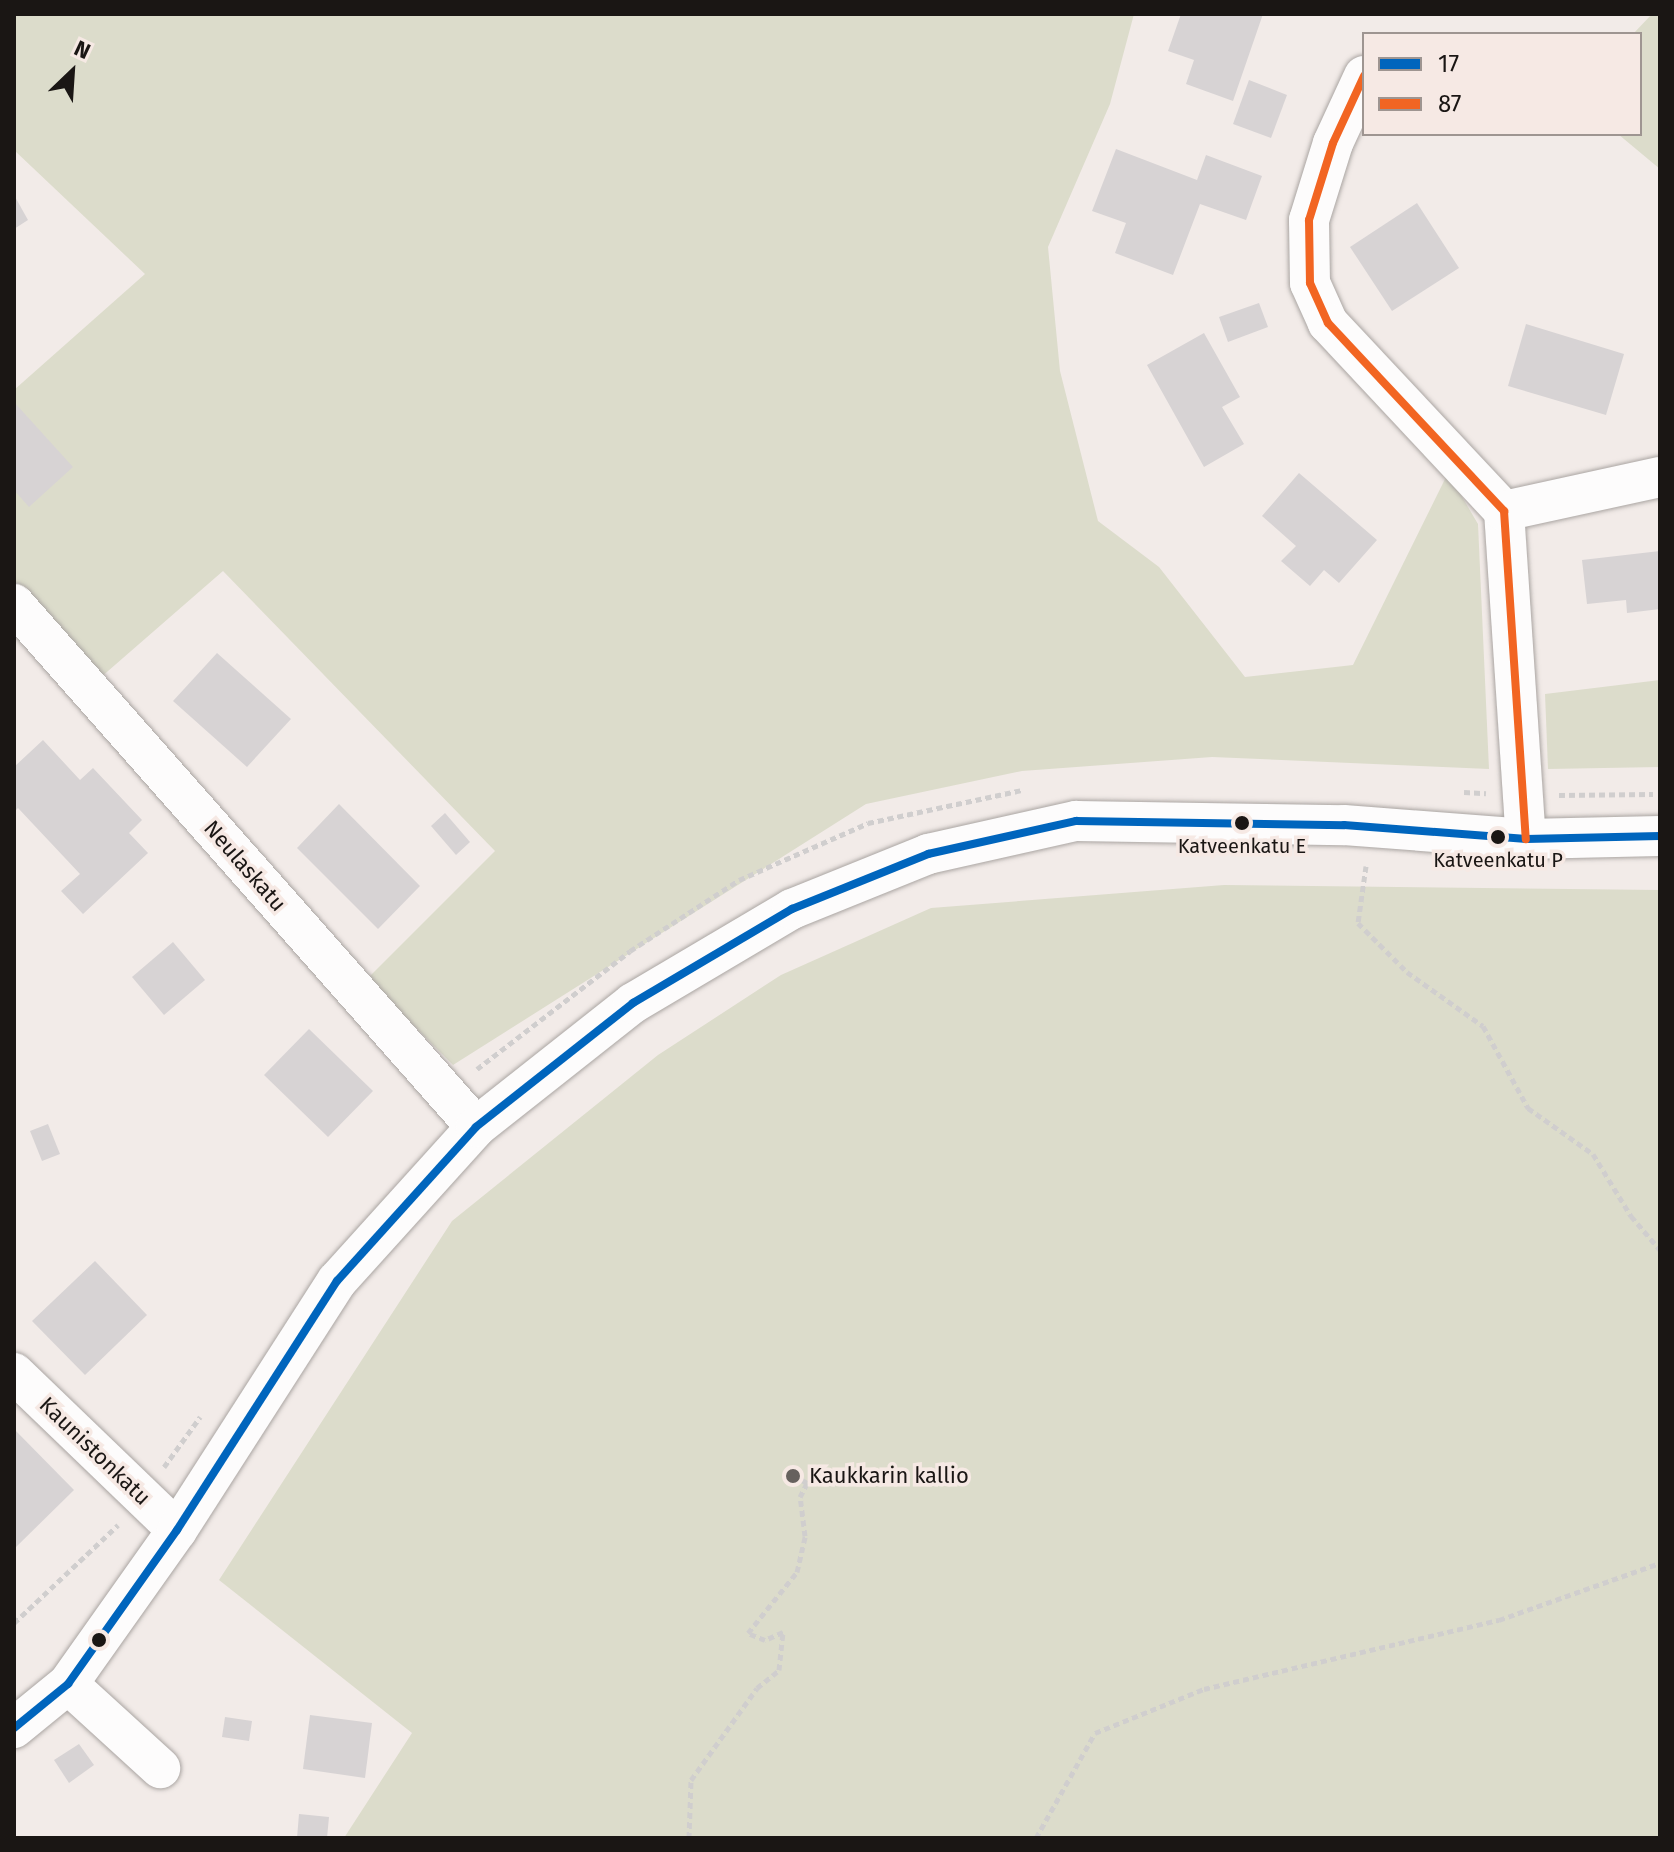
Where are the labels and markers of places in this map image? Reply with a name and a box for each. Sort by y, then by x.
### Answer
marker: Katveenkatu E [1234,815,1250,831]
marker: Katveenkatu P [1490,829,1506,845]
place label: Katveenkatu E [1178,834,1306,858]
place label: Katveenkatu P [1433,848,1563,872]
place label: Kaukkarin kallio [809,1463,969,1489]
marker: Kaukkarin kallio [784,1467,802,1485]
unlabelled marker [91,1632,107,1648]

